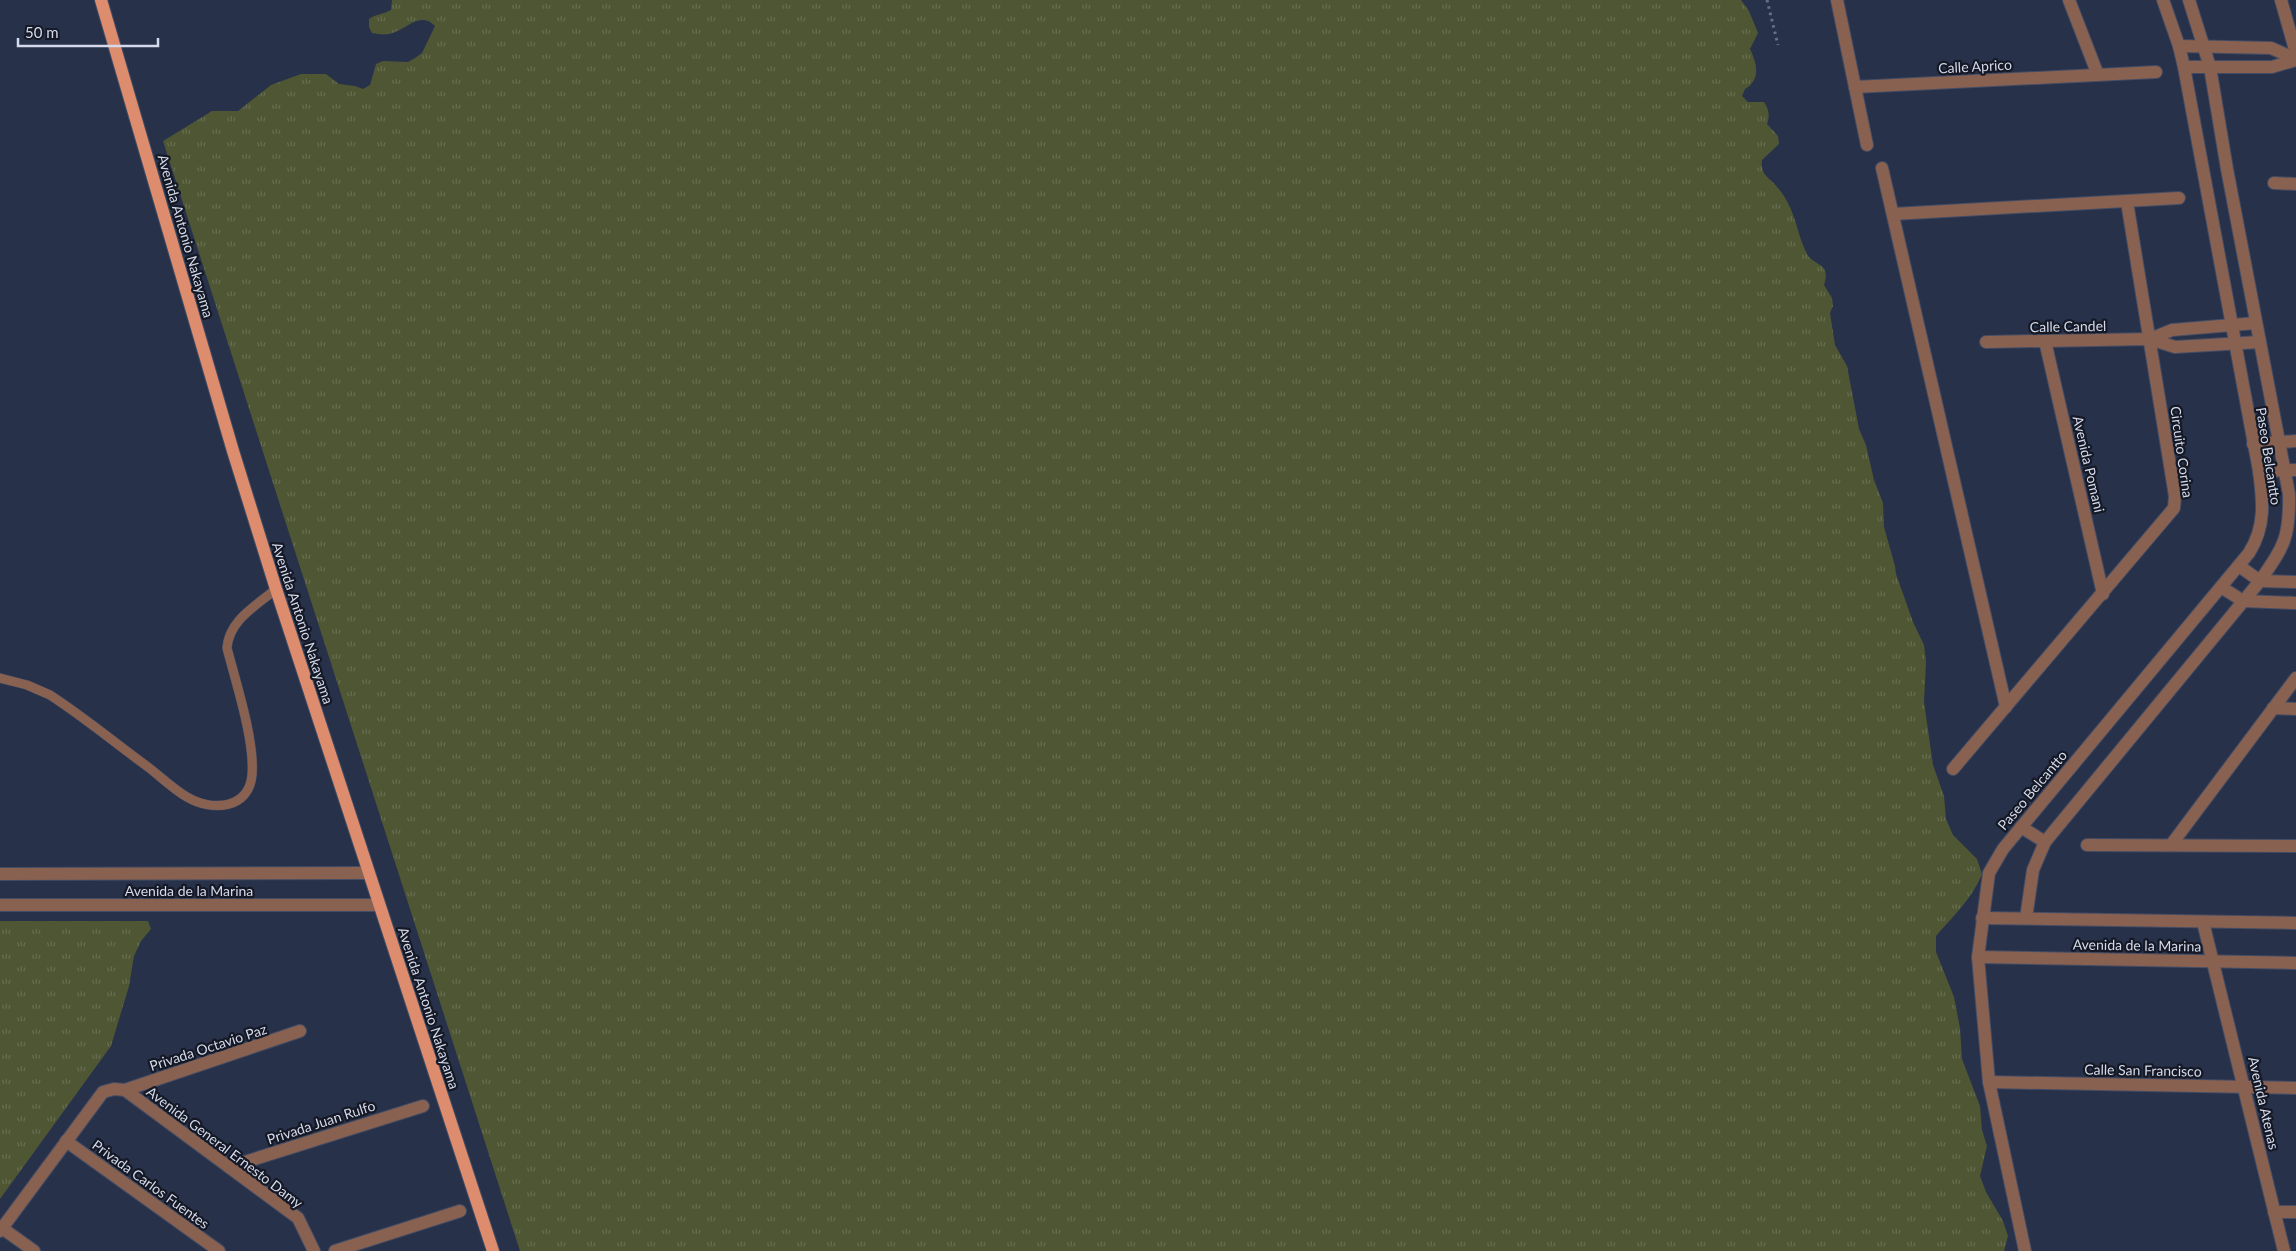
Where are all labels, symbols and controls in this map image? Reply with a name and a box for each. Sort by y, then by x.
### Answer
scale bar [18,15,158,47]
text: 50 m [25,23,59,41]
street label: Calle Aprico [1938,56,2012,76]
street label: Avenida Antonio Nakayama [155,152,217,320]
street label: Calle Candel [2030,317,2106,335]
street label: Circuito Corina [2167,405,2197,499]
street label: Paseo Belcantto [2253,406,2285,506]
street label: Avenida Pomani [2070,414,2108,514]
street label: Avenida Antonio Nakayama [269,540,337,706]
street label: Paseo Belcantto [1994,747,2070,833]
street label: Avenida de la Marina [125,882,253,899]
street label: Avenida Antonio Nakayama [395,925,463,1091]
street label: Avenida de la Marina [2073,935,2201,955]
street label: Privada Octavio Paz [147,1020,269,1074]
street label: Avenida Atenas [2245,1055,2283,1151]
street label: Calle San Francisco [2084,1060,2202,1080]
street label: Avenida General Ernesto Damy [144,1083,307,1212]
street label: Privada Juan Rulfo [265,1096,377,1148]
street label: Privada Carlos Fuentes [89,1136,213,1232]

